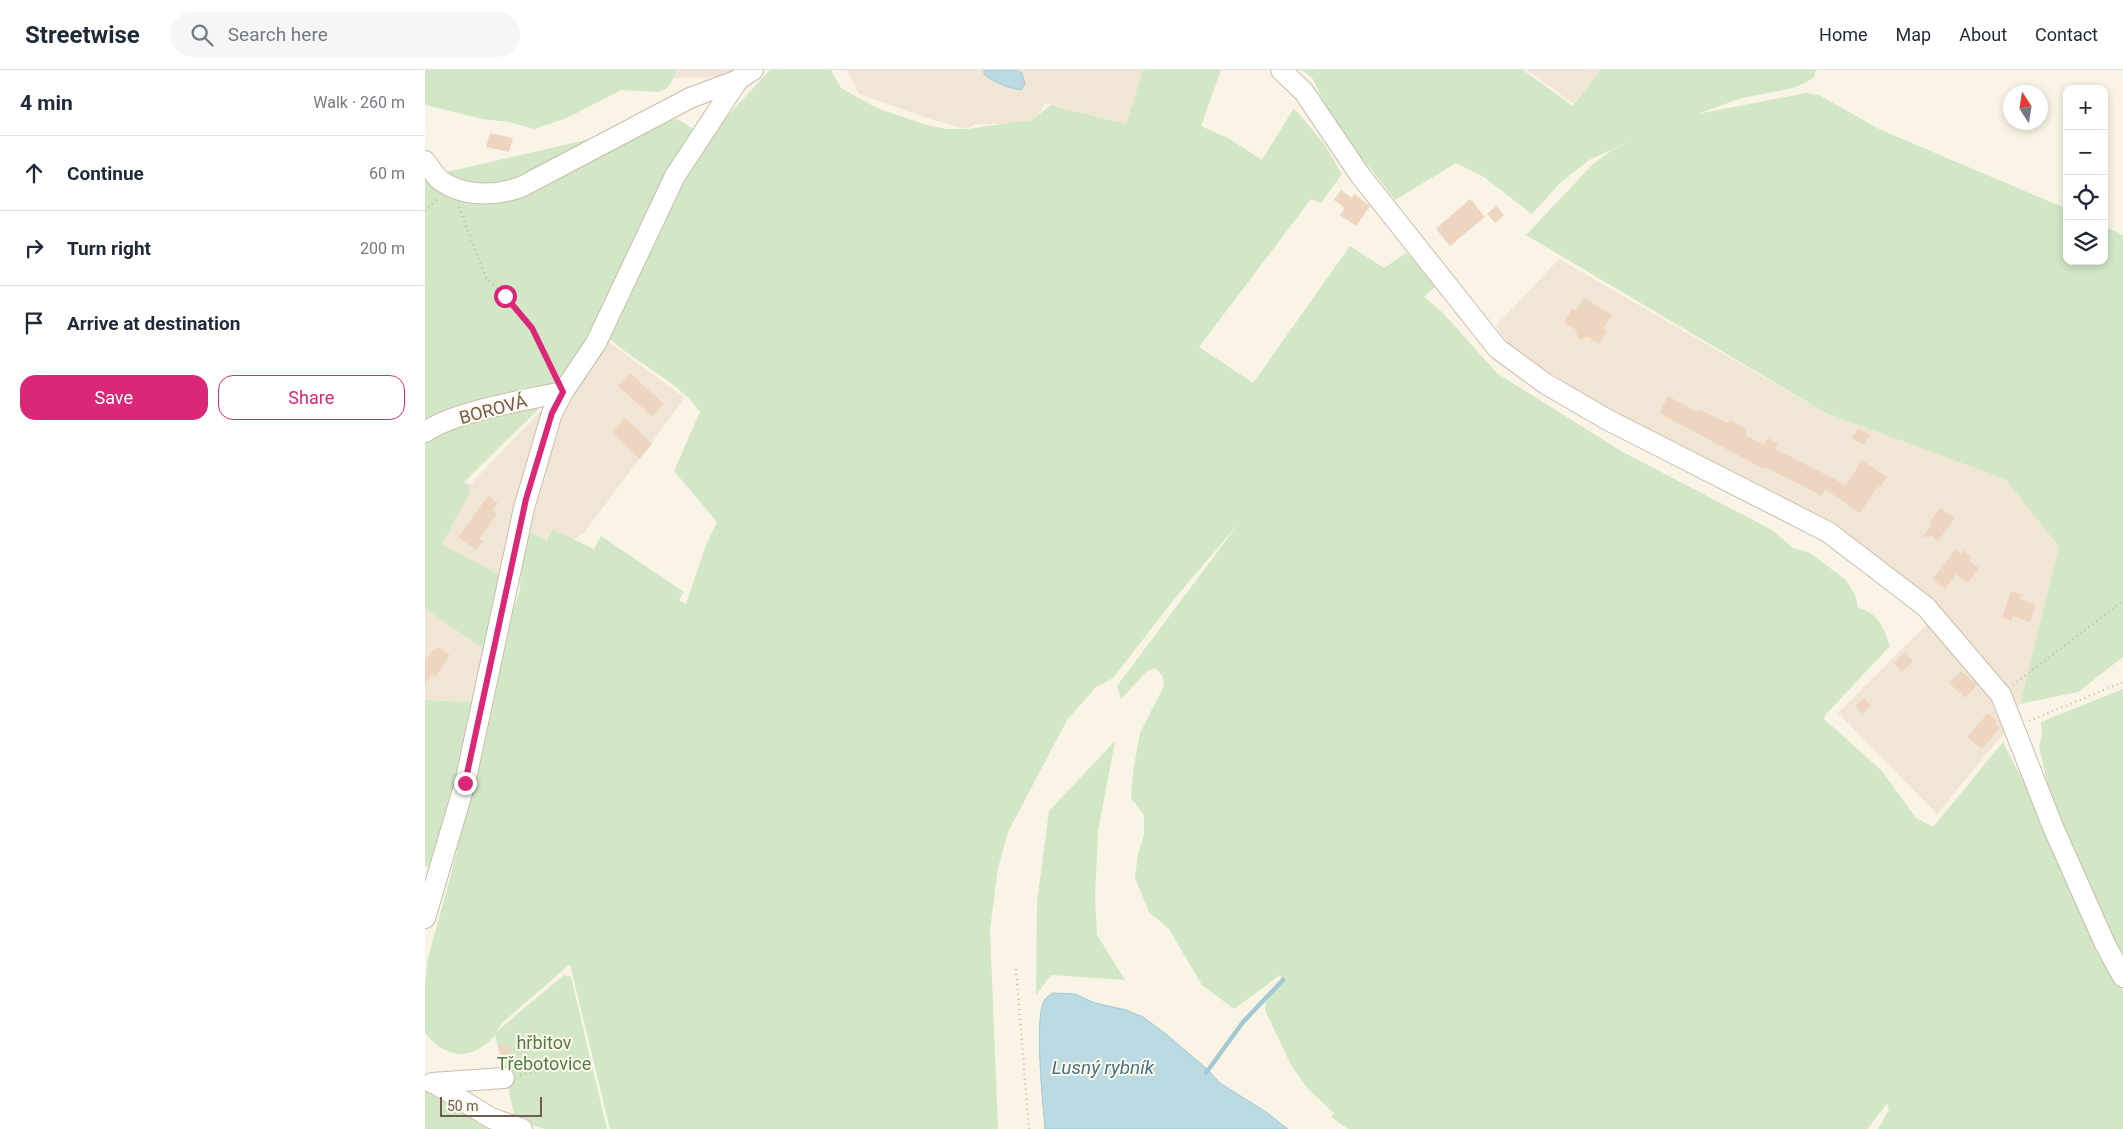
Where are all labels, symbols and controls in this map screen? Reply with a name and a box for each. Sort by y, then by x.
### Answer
search box [170,12,520,57]
text: Streetwise [25,21,140,49]
icon: search [188,21,216,49]
text: Search here [228,23,328,46]
text: Home [1819,24,1868,45]
text: Map [1896,24,1931,45]
text: About [1959,24,2007,45]
text: Contact [2035,24,2098,45]
north arrow [2003,85,2048,130]
map controls [2063,85,2108,265]
button: + [2063,85,2108,130]
text: 4 min [20,91,73,115]
text: Walk · 260 m [313,93,405,112]
button: − [2063,130,2108,175]
icon: ahead [20,159,48,187]
text: Continue [67,162,144,185]
text: 60 m [369,164,405,183]
button: locate [2063,175,2108,220]
button: layers [2063,220,2108,265]
icon: right [20,234,48,262]
text: Turn right [67,237,151,260]
text: 200 m [360,239,405,258]
route start [494,285,517,308]
icon: arrive [20,309,48,337]
text: Arrive at destination [67,312,240,335]
button: Save [20,375,208,420]
button: Share [218,375,405,420]
street label: BOROVÁ [457,390,529,428]
route end [454,772,477,795]
park label: hřbitov Třebotovice [497,1032,591,1074]
water label: Lusný rybník [1052,1056,1155,1079]
scale bar [440,1094,543,1117]
text: 50 m [447,1098,479,1114]

